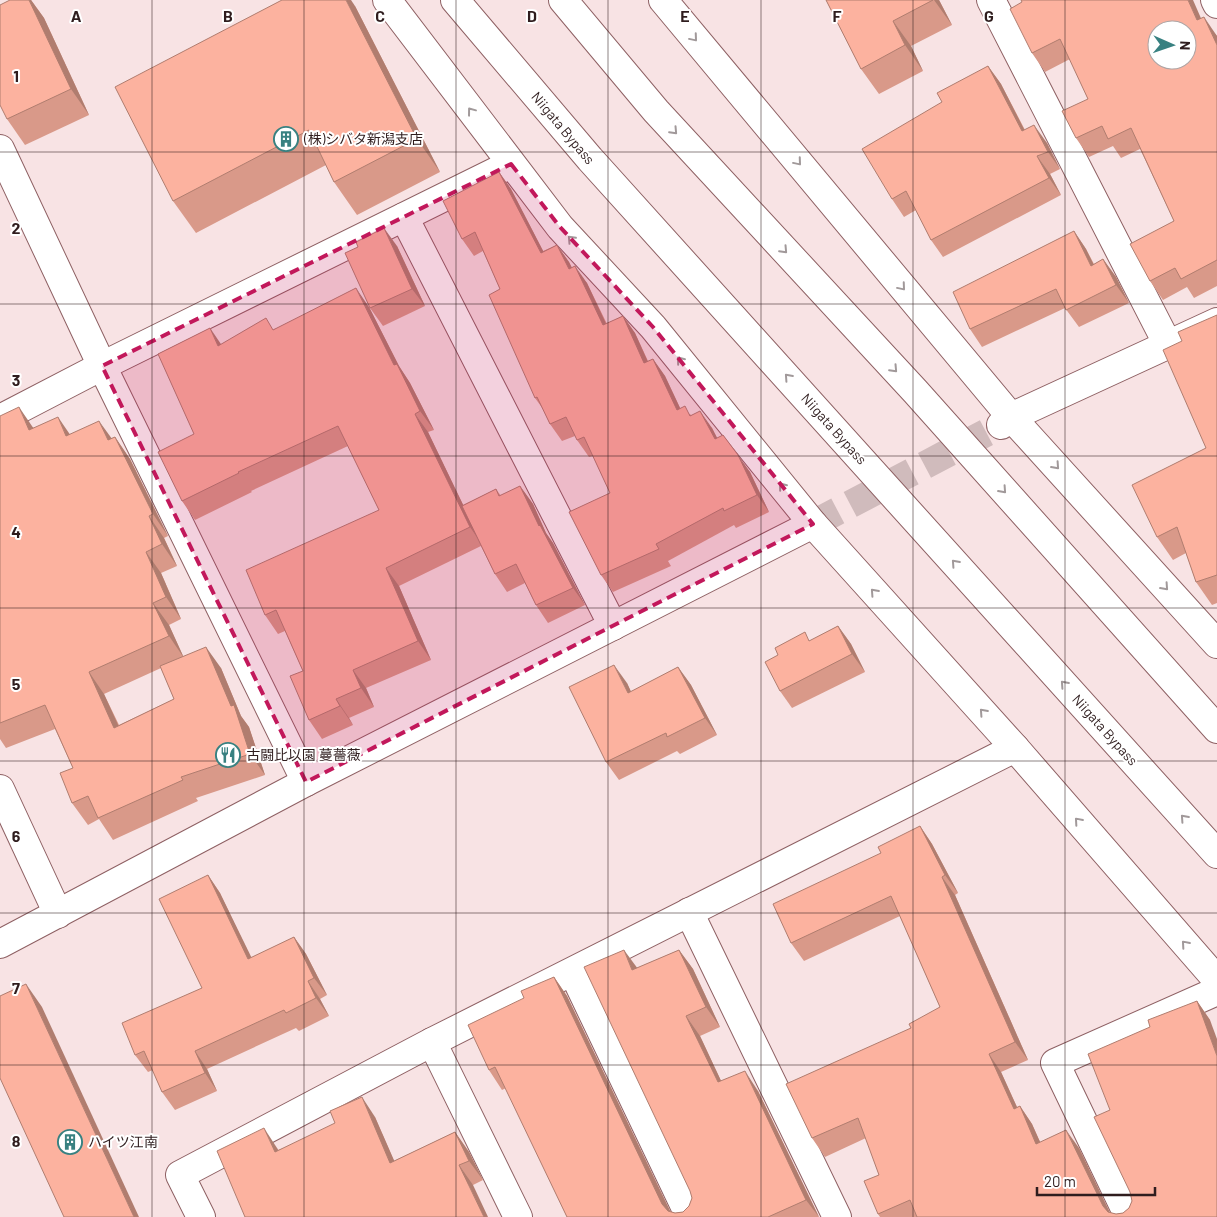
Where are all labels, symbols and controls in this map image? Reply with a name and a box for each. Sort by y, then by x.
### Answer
text: A [71,6,82,25]
text: B [223,6,233,25]
text: C [375,6,385,25]
text: D [527,6,537,25]
text: E [680,6,690,25]
text: F [833,6,842,25]
text: G [984,6,994,25]
north arrow [1147,20,1197,70]
one-way arrow [688,32,697,41]
text: N [1177,41,1194,50]
text: 1 [13,66,19,85]
street label: Niigata Bypass [528,88,599,168]
one-way arrow [468,107,477,117]
one-way arrow [668,125,677,134]
building icon: (株)シバタ新潟支店 [273,126,299,152]
place label: (株)シバタ新潟支店 [303,130,423,147]
one-way arrow [792,157,801,166]
text: 2 [12,218,21,237]
one-way arrow [568,236,577,245]
one-way arrow [778,244,787,253]
one-way arrow [897,281,905,290]
one-way arrow [677,357,685,366]
one-way arrow [888,364,897,373]
text: 3 [12,370,20,389]
one-way arrow [785,374,794,383]
street label: Niigata Bypass [798,390,871,468]
one-way arrow [1050,461,1059,470]
one-way arrow [780,483,788,492]
one-way arrow [997,484,1006,493]
text: 4 [11,522,21,541]
one-way arrow [952,560,961,569]
one-way arrow [1159,581,1168,590]
one-way arrow [870,588,879,597]
text: 5 [12,674,21,693]
one-way arrow [1061,680,1070,689]
street label: Niigata Bypass [1069,691,1142,769]
one-way arrow [980,709,989,718]
restaurant icon: 古闘比以園 蔓薔薇 [215,742,241,768]
place label: 古闘比以園 蔓薔薇 [246,746,361,763]
one-way arrow [1181,814,1190,823]
one-way arrow [1076,818,1084,827]
text: 6 [12,826,21,845]
one-way arrow [1182,940,1191,949]
text: 7 [12,978,20,997]
building icon: ハイツ江南 [57,1129,83,1155]
text: 8 [12,1131,21,1150]
place label: ハイツ江南 [88,1133,158,1150]
scale bar [1037,1164,1154,1196]
text: 20 m [1044,1172,1076,1190]

